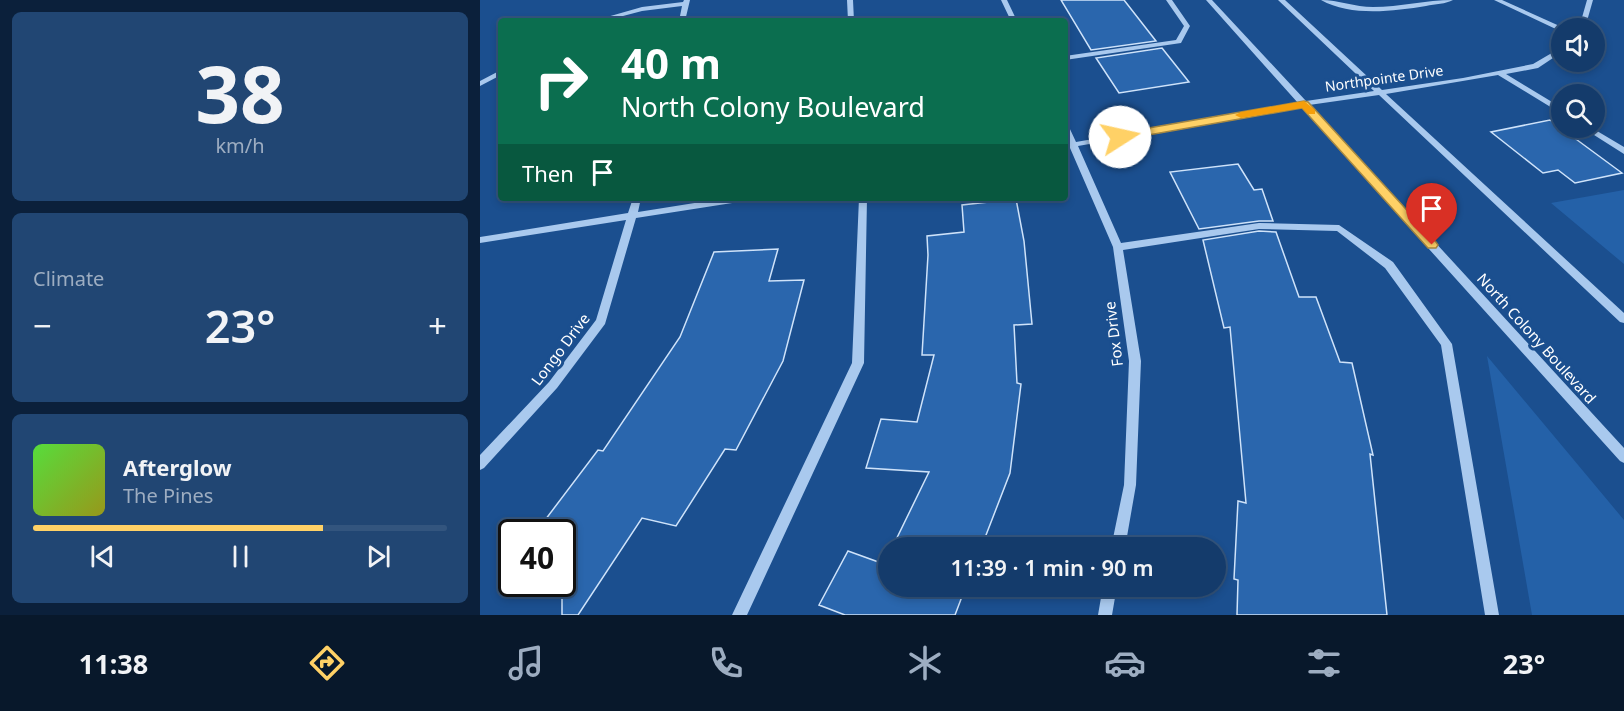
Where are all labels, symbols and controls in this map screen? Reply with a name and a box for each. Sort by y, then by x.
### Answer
map controls [1551,18,1605,138]
button: sound [1551,18,1605,72]
text: 40 m [621,34,721,91]
text: 38 [195,40,285,146]
icon: right [522,42,600,120]
street label: Northpointe Drive [1324,60,1444,96]
button: search [1551,84,1605,138]
text: North Colony Boulevard [621,88,925,125]
position arrow [1088,105,1152,169]
text: km/h [215,132,265,159]
icon: arrive [586,156,619,189]
text: Then [522,158,574,188]
pin [1406,183,1457,245]
icon: arrive [1415,192,1448,225]
text: Climate [33,265,104,292]
street label: North Colony Boulevard [1473,269,1601,407]
text: 23° [205,295,275,356]
street label: Fox Drive [1099,300,1127,368]
text: − [33,303,52,348]
text: + [428,303,447,348]
street label: Longo Drive [526,309,594,389]
text: Afterglow [123,452,232,482]
text: The Pines [123,482,213,509]
speed limit sign: 40 [498,519,576,597]
icon: previous [86,540,119,573]
icon: pause [224,540,257,573]
icon: next [362,540,395,573]
text: 11:39 · 1 min · 90 m [950,552,1154,582]
icon: directions [306,642,348,684]
icon: music [505,642,547,684]
icon: phone [705,642,747,684]
icon: climate [904,642,946,684]
icon: car [1104,642,1146,684]
icon: filters [1303,642,1345,684]
text: 11:38 [79,645,148,682]
text: 23° [1503,645,1545,682]

